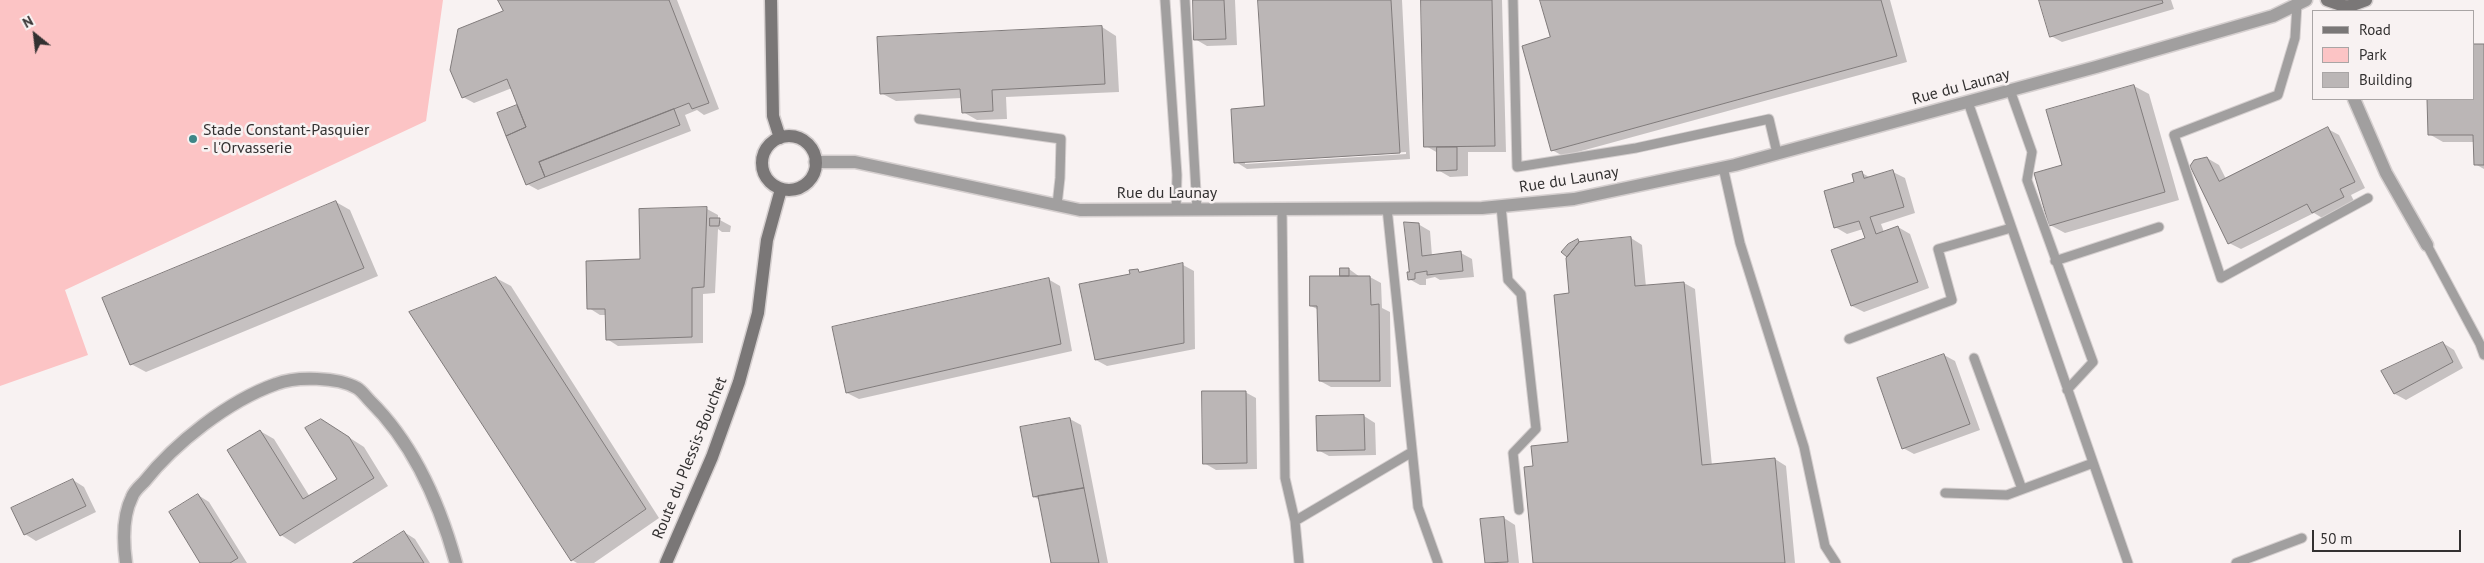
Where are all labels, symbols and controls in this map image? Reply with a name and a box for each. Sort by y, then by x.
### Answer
north arrow [10,10,60,60]
legend [2312,10,2474,100]
text: N [19,12,36,32]
text: Road [2359,20,2391,39]
text: Park [2359,45,2387,64]
street label: Rue du Launay [1910,65,2012,109]
text: Building [2359,70,2413,89]
place label: Stade Constant-Pasquier - l'Orvasserie [203,120,369,158]
marker: Stade Constant-Pasquier - l'Orvasserie [187,133,199,145]
street label: Rue du Launay [1518,163,1620,197]
street label: Rue du Launay [1117,183,1217,203]
street label: Route du Plessis-Bouchet [649,374,731,542]
scale bar [2314,520,2463,552]
text: 50 m [2320,529,2353,548]

